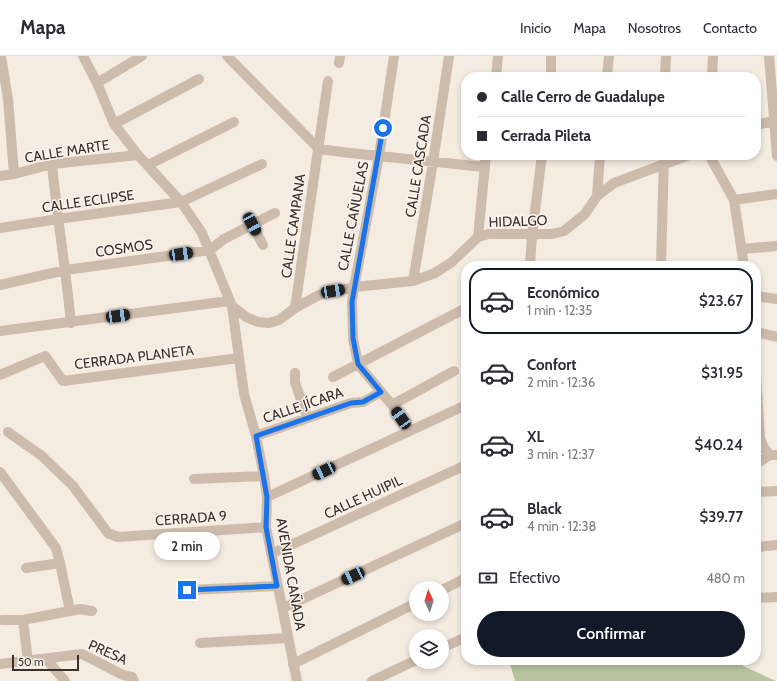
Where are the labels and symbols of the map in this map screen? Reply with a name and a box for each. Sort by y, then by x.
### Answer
street label: CALLE CASCADA [401,113,435,219]
route start [374,119,392,137]
street label: CALLE MARTE [23,135,111,167]
street label: CALLE CAÑUELAS [334,160,372,272]
street label: CALLE CAMPANA [277,172,309,279]
street label: CALLE ECLIPSE [41,186,136,216]
car [241,211,263,237]
street label: HIDALGO [488,211,548,231]
street label: COSMOS [94,235,154,261]
car [168,246,194,262]
car [320,283,346,299]
car [105,308,131,324]
street label: CERRADA PLANETA [73,341,195,373]
street label: CALLE JÍCARA [261,383,346,427]
car [389,405,413,431]
car [311,460,337,482]
street label: CALLE HUIPIL [321,471,405,523]
street label: CERRADA 9 [155,507,227,529]
street label: AVENIDA CAÑADA [272,516,310,632]
callout: 2 min [154,532,220,560]
car [340,565,366,587]
route end [178,581,196,599]
north arrow [409,581,449,621]
street label: PRESA [86,635,131,669]
scale bar [12,653,79,672]

